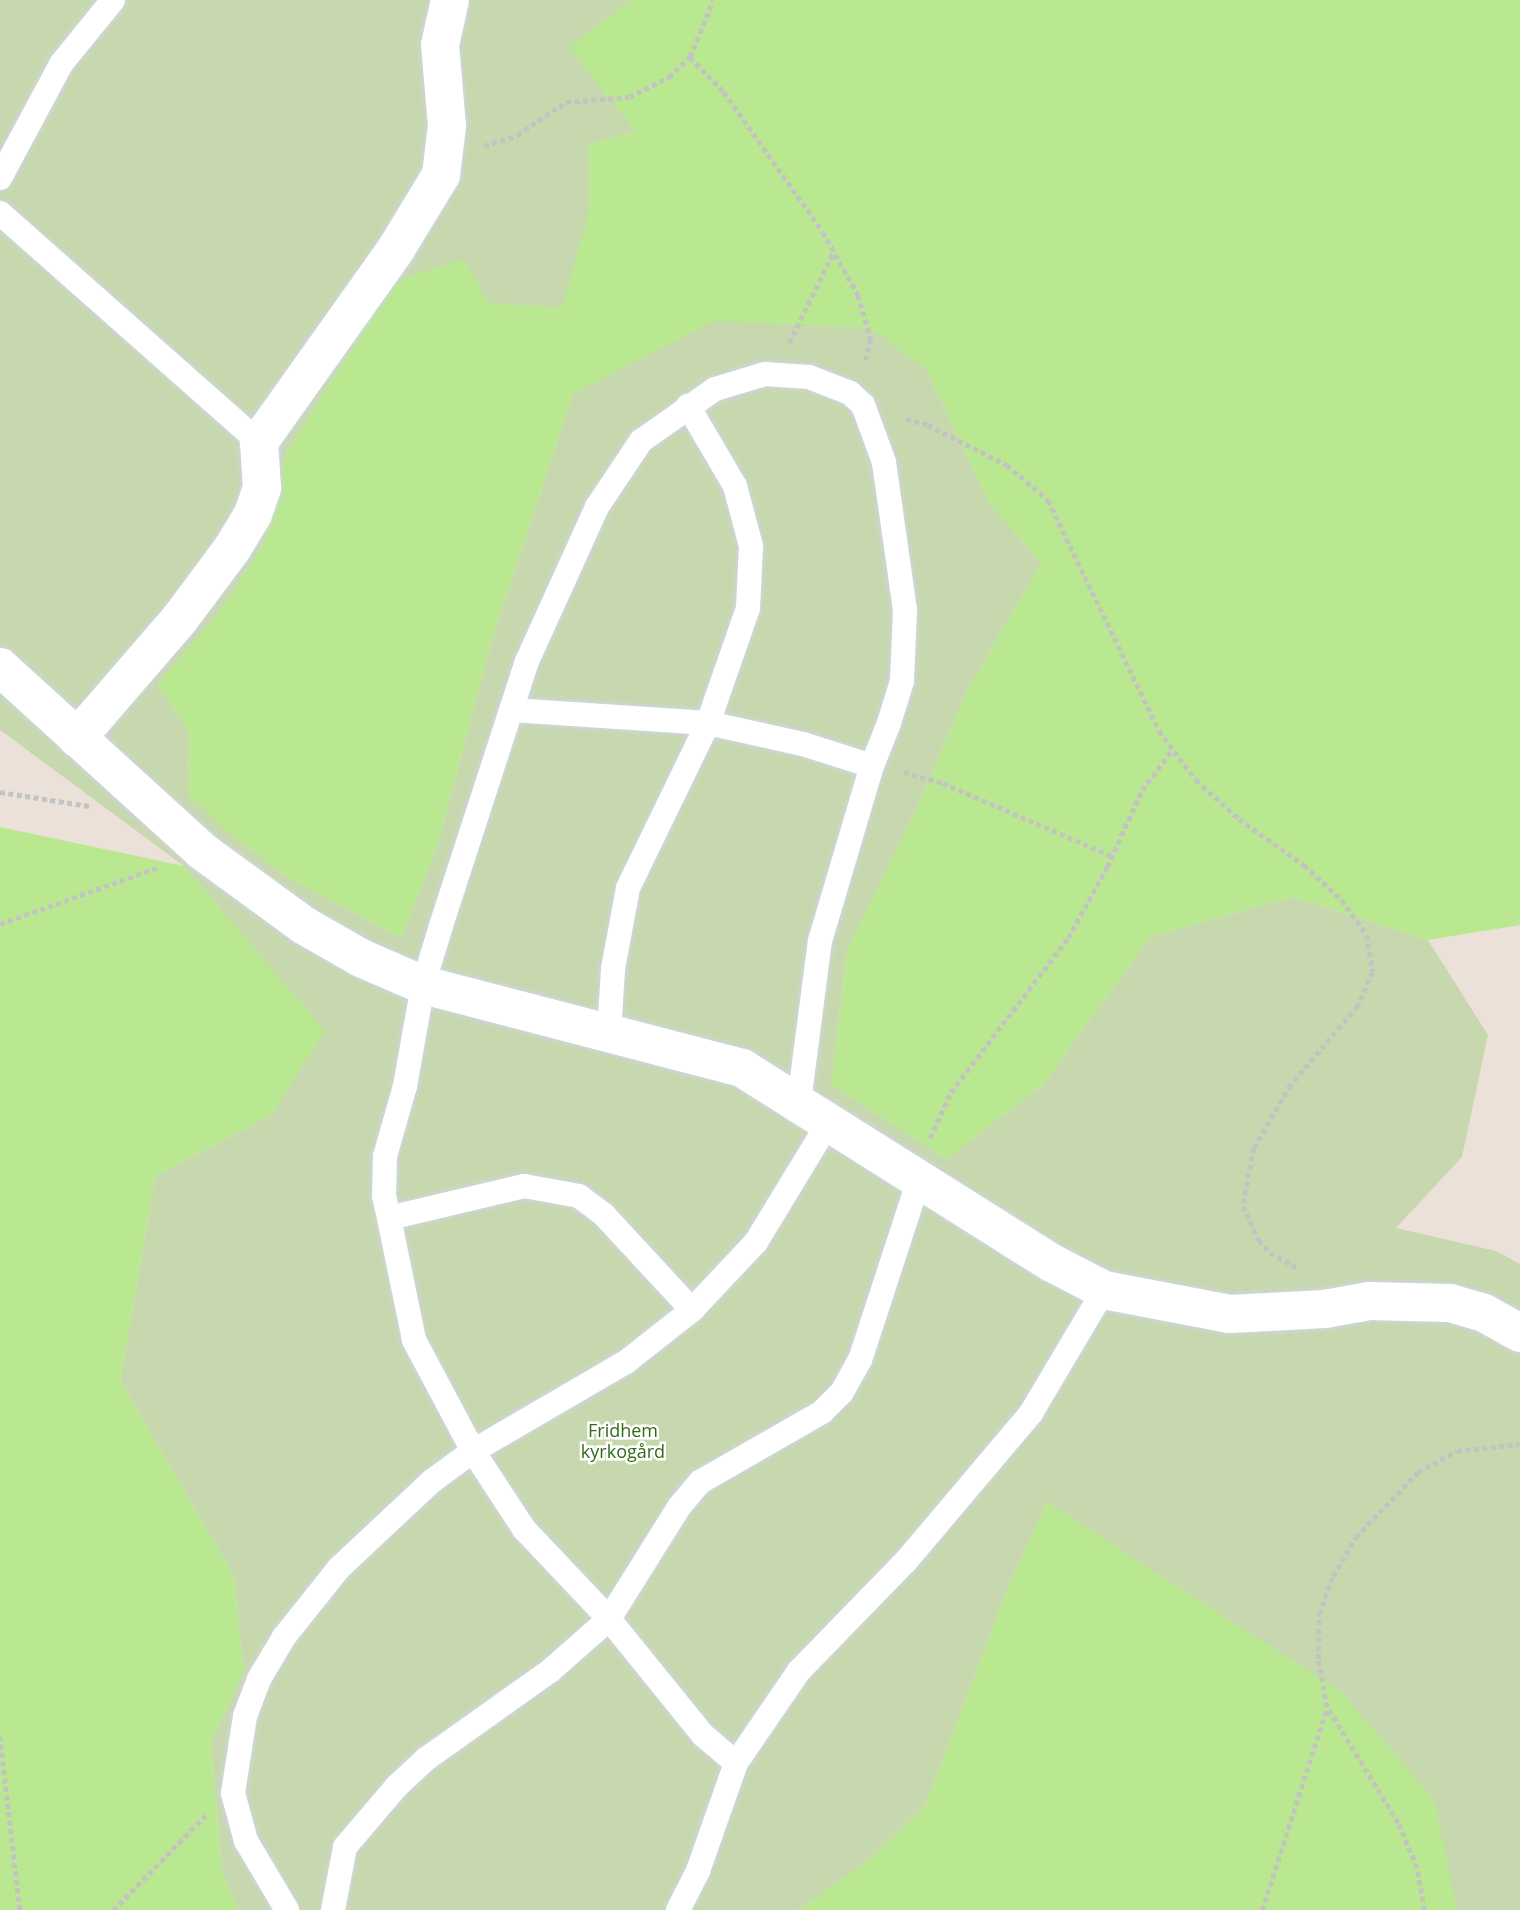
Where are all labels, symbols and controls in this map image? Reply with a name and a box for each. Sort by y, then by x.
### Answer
park label: Fridhem kyrkogård [581,1420,665,1462]

